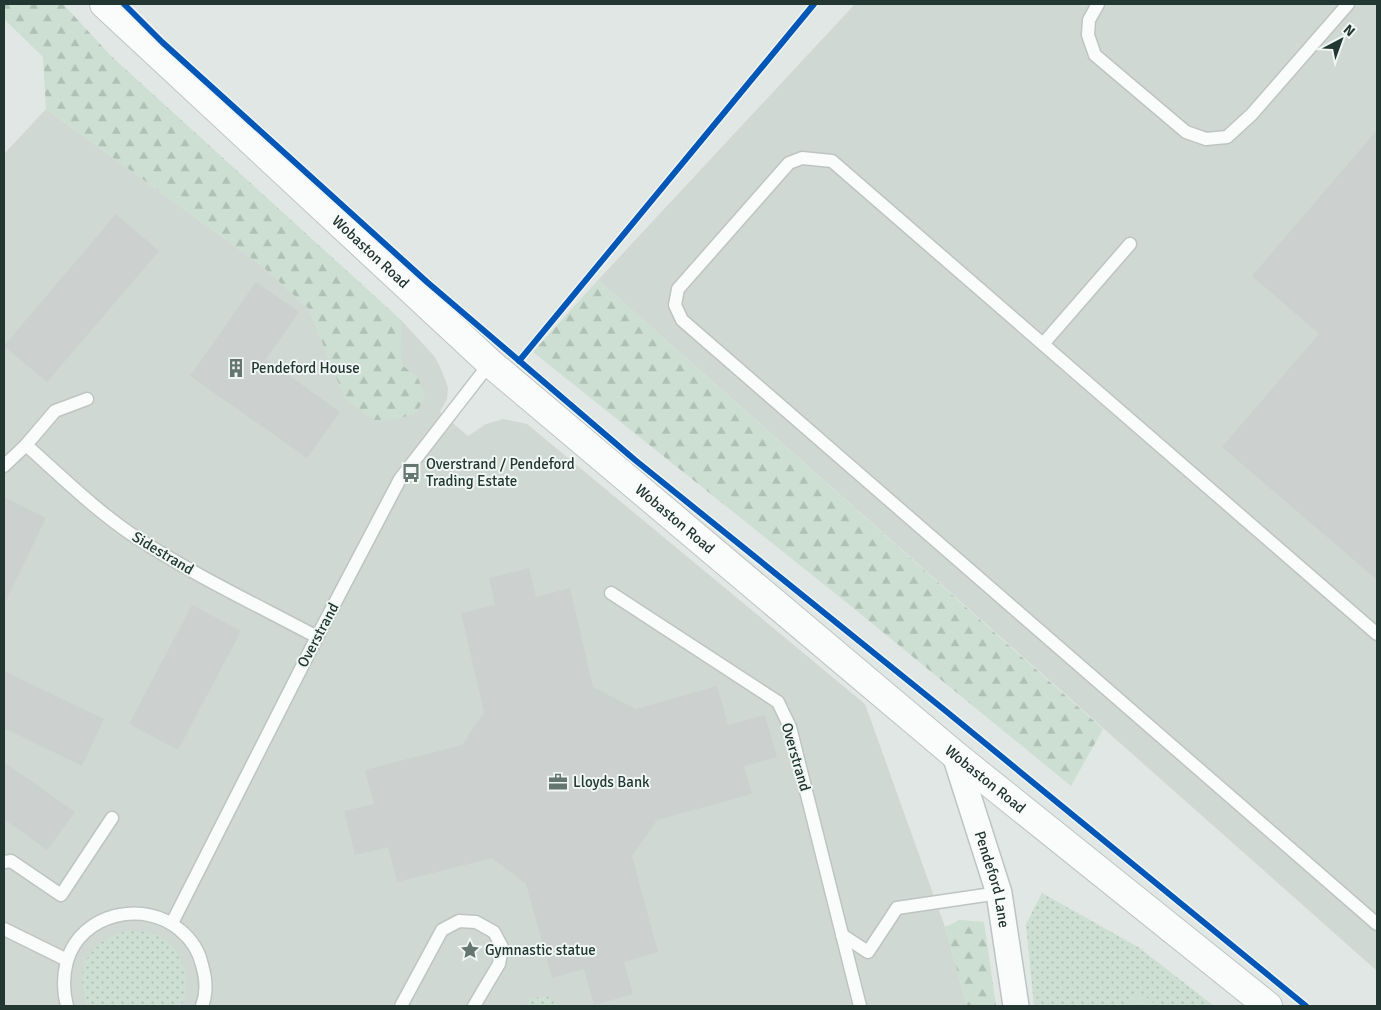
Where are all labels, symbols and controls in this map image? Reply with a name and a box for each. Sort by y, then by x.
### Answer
north arrow [1316,15,1366,65]
text: N [1340,21,1358,40]
street label: Wobaston Road [328,212,413,292]
building icon: Pendeford House [225,357,247,379]
place label: Pendeford House [251,359,360,377]
place label: Overstrand / Pendeford Trading Estate [426,455,575,490]
bus stop icon: Overstrand / Pendeford Trading Estate [400,462,422,484]
street label: Wobaston Road [631,480,718,558]
street label: Sidestrand [129,528,197,578]
street label: Overstrand [294,600,343,670]
street label: Overstrand [778,721,814,793]
street label: Wobaston Road [941,741,1029,817]
office icon: Lloyds Bank [547,771,569,793]
place label: Lloyds Bank [573,773,650,791]
street label: Pendeford Lane [971,829,1013,929]
place icon: Gymnastic statue [459,939,481,961]
place label: Gymnastic statue [485,941,596,959]

